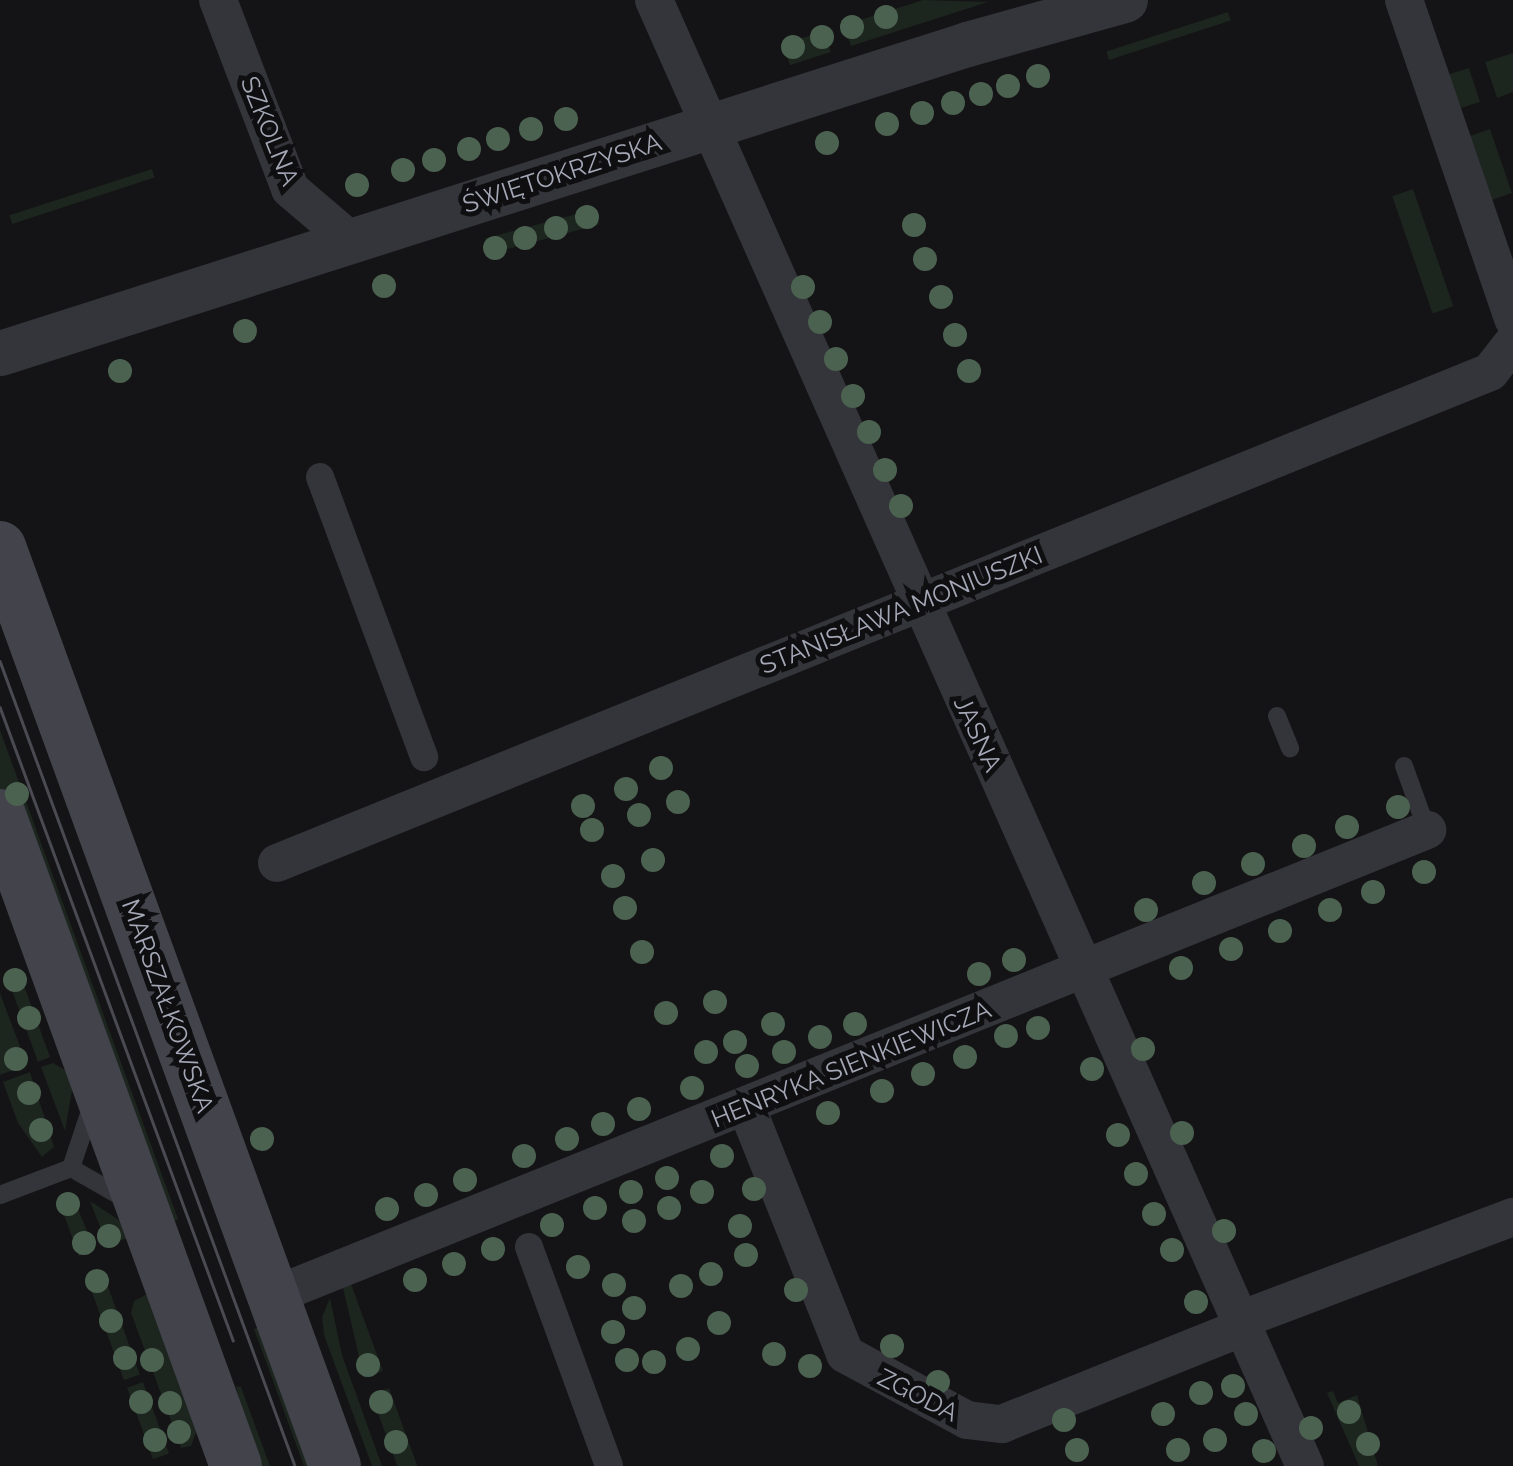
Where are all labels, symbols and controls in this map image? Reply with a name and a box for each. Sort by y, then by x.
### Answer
street label: SZKOLNA [234,72,306,190]
street label: ŚWIĘTOKRZYSKA [459,127,665,219]
street label: STANISŁAWA MONIUSZKI [755,539,1047,681]
street label: JASNA [948,692,1008,776]
street label: MARSZAŁKOWSKA [115,895,221,1117]
street label: HENRYKA SIENKIEWICZA [706,994,996,1134]
street label: ZGODA [873,1362,963,1428]

